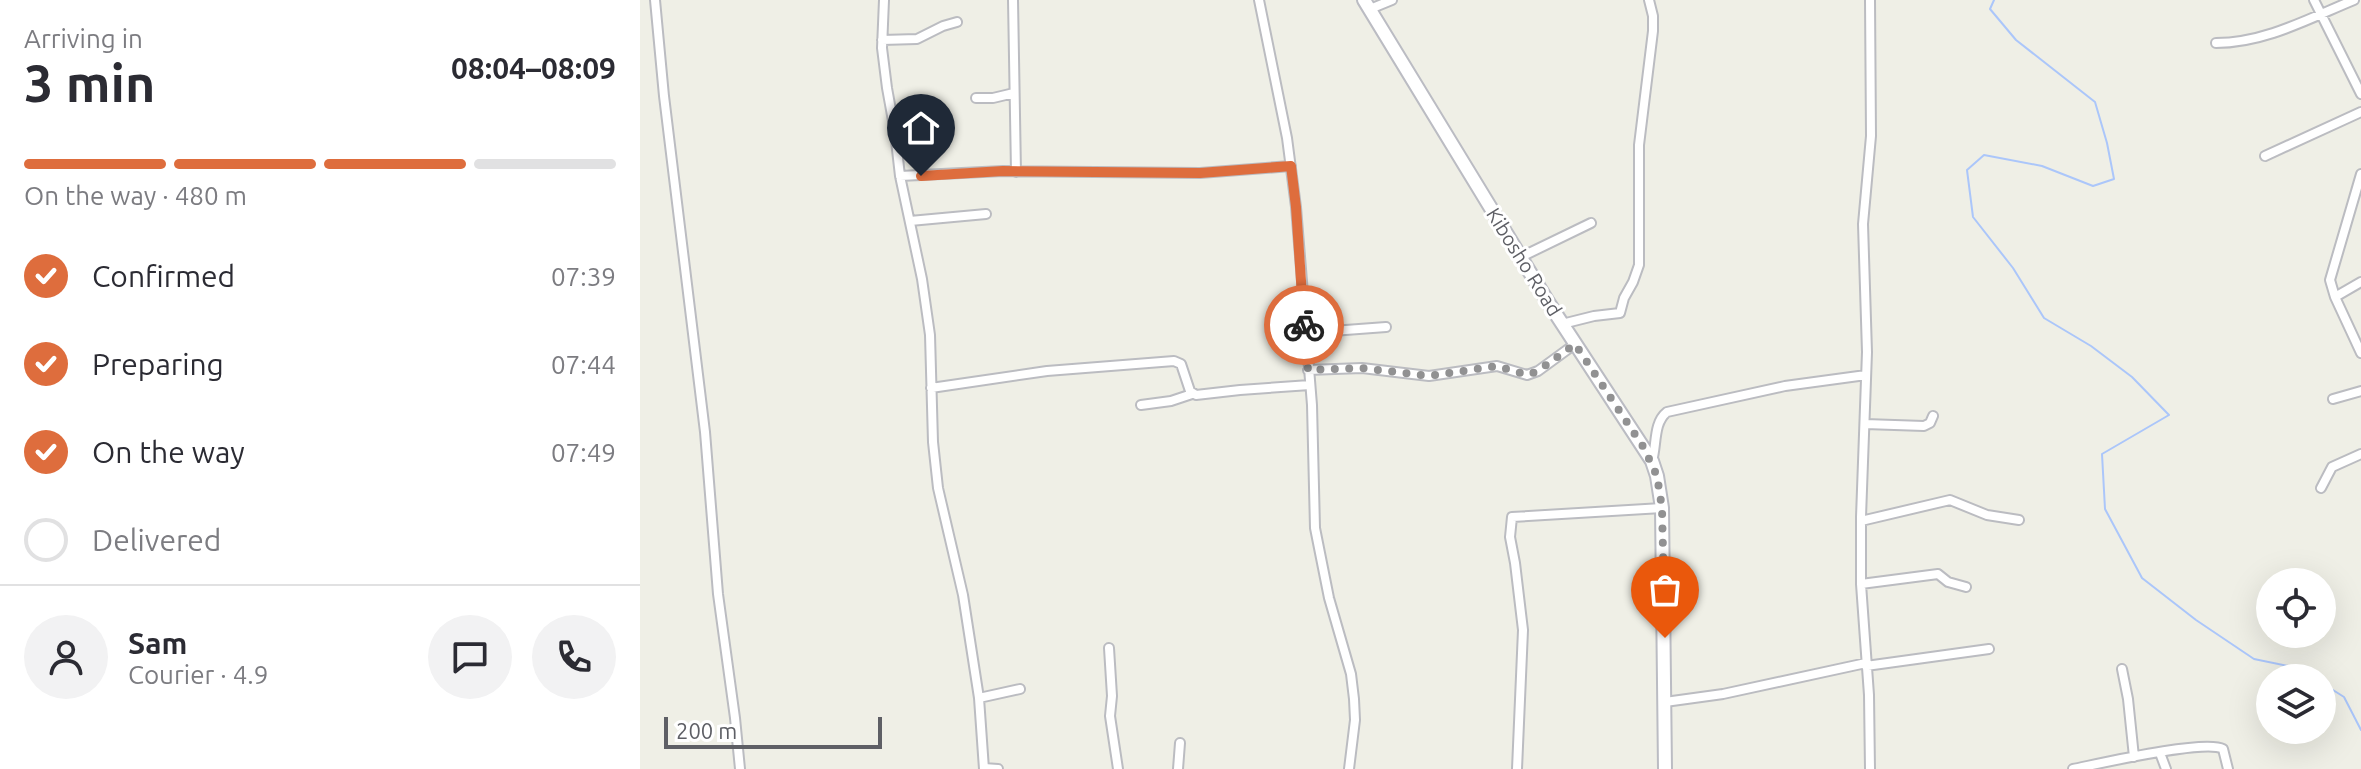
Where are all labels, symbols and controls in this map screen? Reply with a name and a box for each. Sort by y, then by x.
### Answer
text: Arriving in [24,24,143,53]
text: 08:04–08:09 [451,51,616,85]
text: 3 min [24,54,155,112]
pin [887,94,955,176]
icon: home [899,106,943,150]
text: On the way · 480 m [24,181,247,210]
street label: Kibosho Road [1482,203,1567,320]
icon: check [24,254,68,298]
text: Confirmed [92,259,235,293]
text: 07:39 [551,262,616,291]
courier [1264,285,1344,365]
icon: bike [1282,303,1326,347]
icon: check [24,342,68,386]
text: Preparing [92,347,224,381]
text: 07:44 [551,350,616,379]
icon: check [24,430,68,474]
text: On the way [92,435,245,469]
text: 07:49 [551,438,616,467]
text: Delivered [92,523,221,557]
pin [1631,556,1699,638]
icon: bag [1643,568,1687,612]
map controls [2256,568,2336,744]
button: locate [2256,568,2336,648]
button: person [24,615,108,699]
button: chat [428,615,512,699]
button: phone [532,615,616,699]
text: Sam [128,626,187,660]
text: Courier · 4.9 [128,660,268,689]
button: layers [2256,664,2336,744]
scale bar [664,713,882,749]
text: 200 m [676,718,737,743]

